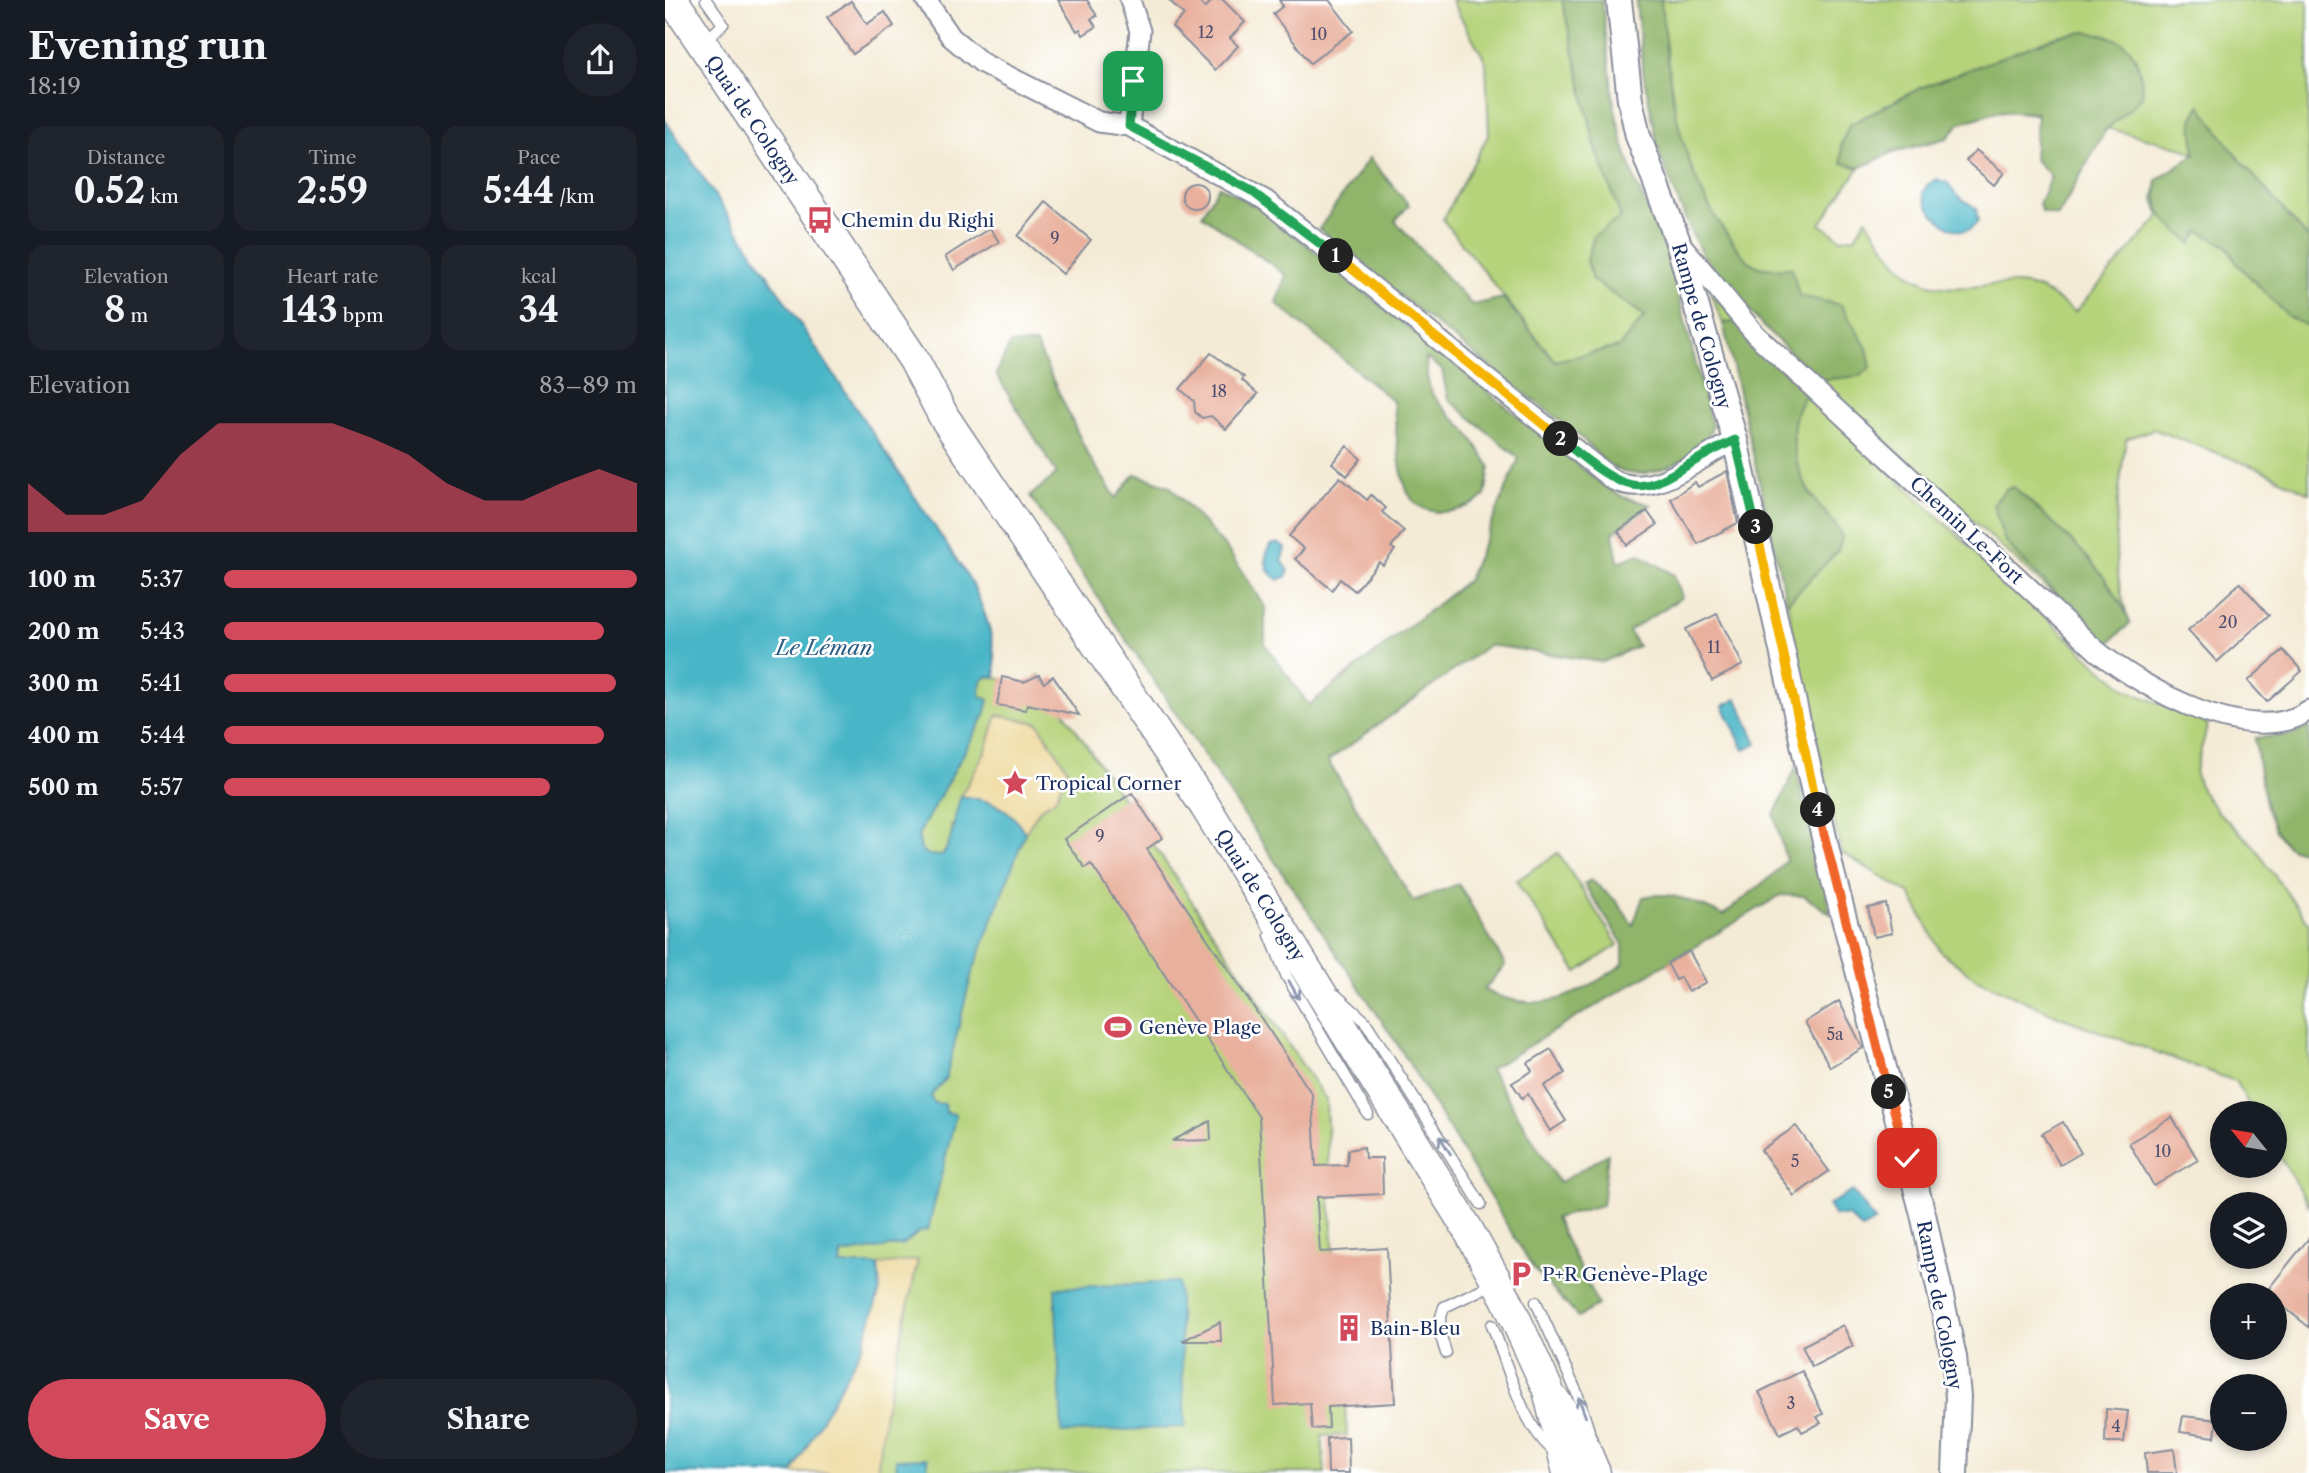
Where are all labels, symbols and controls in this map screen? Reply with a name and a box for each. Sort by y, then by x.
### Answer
text: Evening run [28,22,268,69]
house number: 12 [1198,22,1214,42]
button: share [563,23,637,97]
house number: 10 [1311,24,1327,44]
street label: Quai de Cologny [701,51,805,190]
pin [1103,51,1163,111]
icon: arrive [1114,62,1152,100]
text: 18:19 [28,72,81,100]
text: Distance [87,146,165,169]
text: Time [308,146,357,169]
text: Pace [517,146,560,169]
text: 0.52 [74,169,145,212]
text: 2:59 [297,169,368,212]
text: 5:44 [483,169,554,212]
text: km [145,185,179,208]
text: /km [554,185,595,208]
bus stop icon: Chemin du Righi [805,205,835,235]
place label: Chemin du Righi [841,209,995,232]
house number: 9 [1050,228,1060,248]
pin: 1 [1319,238,1353,274]
street label: Rampe de Cologny [1667,240,1736,412]
text: 1 [1331,244,1340,267]
text: Elevation [84,265,169,288]
text: Heart rate [287,265,378,288]
text: kcal [521,265,557,288]
text: 8 [104,288,126,331]
text: 143 [281,288,338,331]
text: 34 [519,288,559,331]
text: m [126,304,148,327]
text: bpm [338,304,384,327]
text: Elevation [28,371,131,399]
text: 83–89 m [539,371,637,399]
house number: 18 [1211,381,1227,401]
pin: 2 [1543,422,1579,457]
text: 2 [1555,427,1566,450]
street label: Chemin Le-Fort [1905,472,2029,589]
pin: 3 [1739,510,1773,544]
text: 3 [1750,515,1761,538]
text: 100 m [28,565,96,593]
text: 5:37 [140,565,183,593]
house number: 20 [2218,612,2238,632]
text: 200 m [28,617,100,645]
text: 5:43 [140,617,185,645]
water label: Le Léman [774,635,872,660]
house number: 11 [1707,637,1721,657]
text: 300 m [28,669,99,697]
text: 5:41 [140,669,182,697]
text: 400 m [28,721,100,749]
text: 5:44 [140,721,186,749]
place icon: Tropical Corner [1000,768,1030,798]
place label: Tropical Corner [1036,772,1182,795]
text: 500 m [28,773,99,801]
text: 5:57 [140,773,183,801]
pin: 4 [1801,792,1835,828]
text: 4 [1812,798,1823,821]
street label: Quai de Cologny [1211,825,1311,966]
house number: 9 [1095,826,1105,846]
one-way arrow [1288,979,1302,1000]
sports icon: Genève Plage [1103,1012,1133,1042]
place label: Genève Plage [1139,1016,1261,1039]
house number: 5a [1826,1024,1844,1044]
pin: 5 [1871,1074,1907,1110]
text: 5 [1883,1080,1894,1103]
north arrow [2210,1101,2287,1178]
map controls [2210,1101,2287,1451]
pin [1877,1128,1937,1188]
one-way arrow [1438,1136,1452,1156]
icon: check [1888,1139,1926,1177]
house number: 10 [2155,1141,2171,1161]
house number: 5 [1791,1151,1799,1171]
button: layers [2210,1192,2287,1269]
street label: Rampe de Cologny [1912,1219,1967,1392]
parking icon: P+R Genève-Plage [1506,1259,1536,1289]
place label: P+R Genève-Plage [1542,1263,1708,1286]
button: + [2210,1283,2287,1360]
building icon: Bain-Bleu [1334,1313,1364,1343]
place label: Bain-Bleu [1370,1317,1461,1340]
button: − [2210,1374,2287,1451]
button: Save [28,1379,326,1459]
button: Share [340,1379,637,1459]
house number: 3 [1787,1393,1795,1413]
one-way arrow [1574,1397,1587,1418]
house number: 4 [2111,1416,2121,1436]

